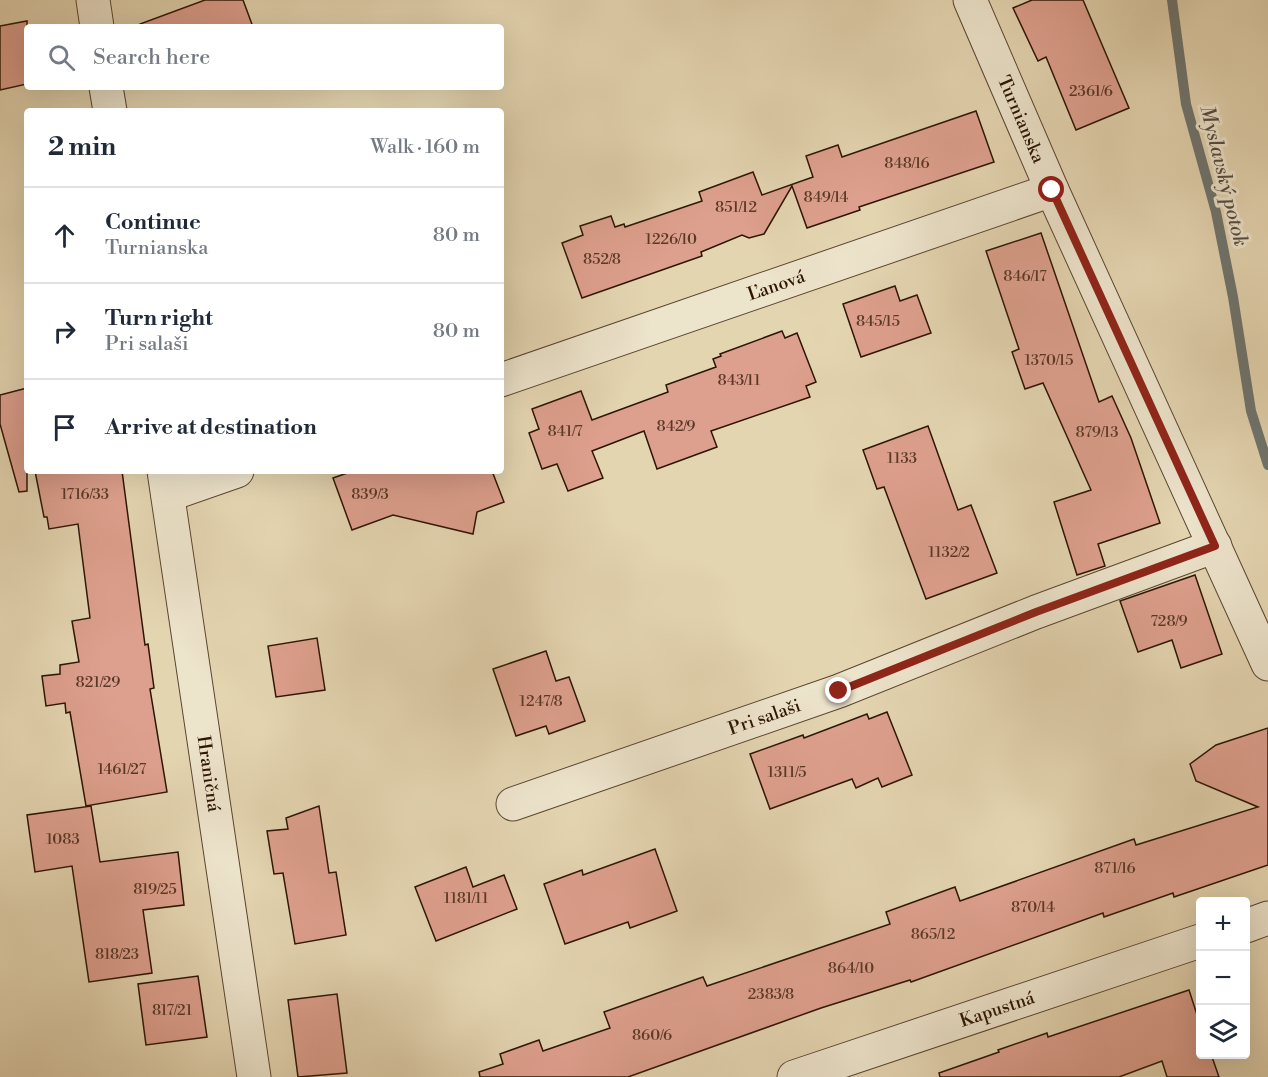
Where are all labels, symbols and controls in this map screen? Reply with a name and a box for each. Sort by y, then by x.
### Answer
search box [24,24,504,90]
icon: search [45,41,78,74]
text: Search here [93,44,210,71]
street label: Turnianska [993,72,1051,167]
house number: 2361/6 [1069,82,1113,101]
water label: Myslavský potok [1193,103,1253,249]
text: 2 min [48,131,116,163]
text: Walk · 160 m [370,135,480,160]
house number: 848/16 [884,154,930,173]
route start [1038,176,1064,202]
house number: 849/14 [803,188,849,207]
house number: 851/12 [715,198,757,217]
text: Continue [105,209,201,236]
icon: ahead [48,219,81,252]
text: 80 m [433,223,480,248]
house number: 1226/10 [645,230,697,249]
text: Turnianska [105,236,208,261]
house number: 852/8 [583,250,621,269]
street label: Ľanová [744,264,809,306]
house number: 846/17 [1003,267,1047,286]
text: Turn right [105,305,213,332]
house number: 845/15 [856,312,900,331]
icon: right [48,315,81,348]
text: 80 m [433,319,480,344]
text: Pri salaši [105,332,189,357]
house number: 1370/15 [1024,351,1074,370]
house number: 843/11 [718,371,761,390]
icon: arrive [48,411,81,444]
text: Arrive at destination [105,414,317,441]
house number: 842/9 [657,417,695,436]
house number: 841/7 [547,422,583,441]
house number: 879/13 [1075,423,1119,442]
house number: 1133 [887,449,917,468]
house number: 1716/33 [61,485,109,504]
house number: 839/3 [351,485,389,504]
house number: 1132/2 [928,543,970,562]
house number: 728/9 [1150,612,1188,631]
house number: 821/29 [76,673,120,692]
route end [825,677,851,703]
house number: 1247/8 [519,692,563,711]
street label: Pri salaši [725,694,804,740]
street label: Hraničná [192,734,226,814]
house number: 1461/27 [98,760,147,779]
house number: 1311/5 [768,763,806,782]
house number: 1083 [46,830,80,849]
house number: 871/16 [1094,859,1136,878]
house number: 819/25 [133,880,177,899]
house number: 1181/11 [444,889,489,908]
map controls [1196,897,1250,1059]
button: + [1196,897,1250,951]
house number: 870/14 [1011,898,1055,917]
house number: 865/12 [911,925,955,944]
house number: 818/23 [95,945,139,964]
button: − [1196,951,1250,1005]
house number: 864/10 [828,959,874,978]
house number: 2383/8 [748,985,794,1004]
street label: Kapustná [956,985,1038,1032]
house number: 817/21 [152,1001,193,1020]
button: layers [1196,1005,1250,1059]
house number: 860/6 [632,1026,672,1045]

